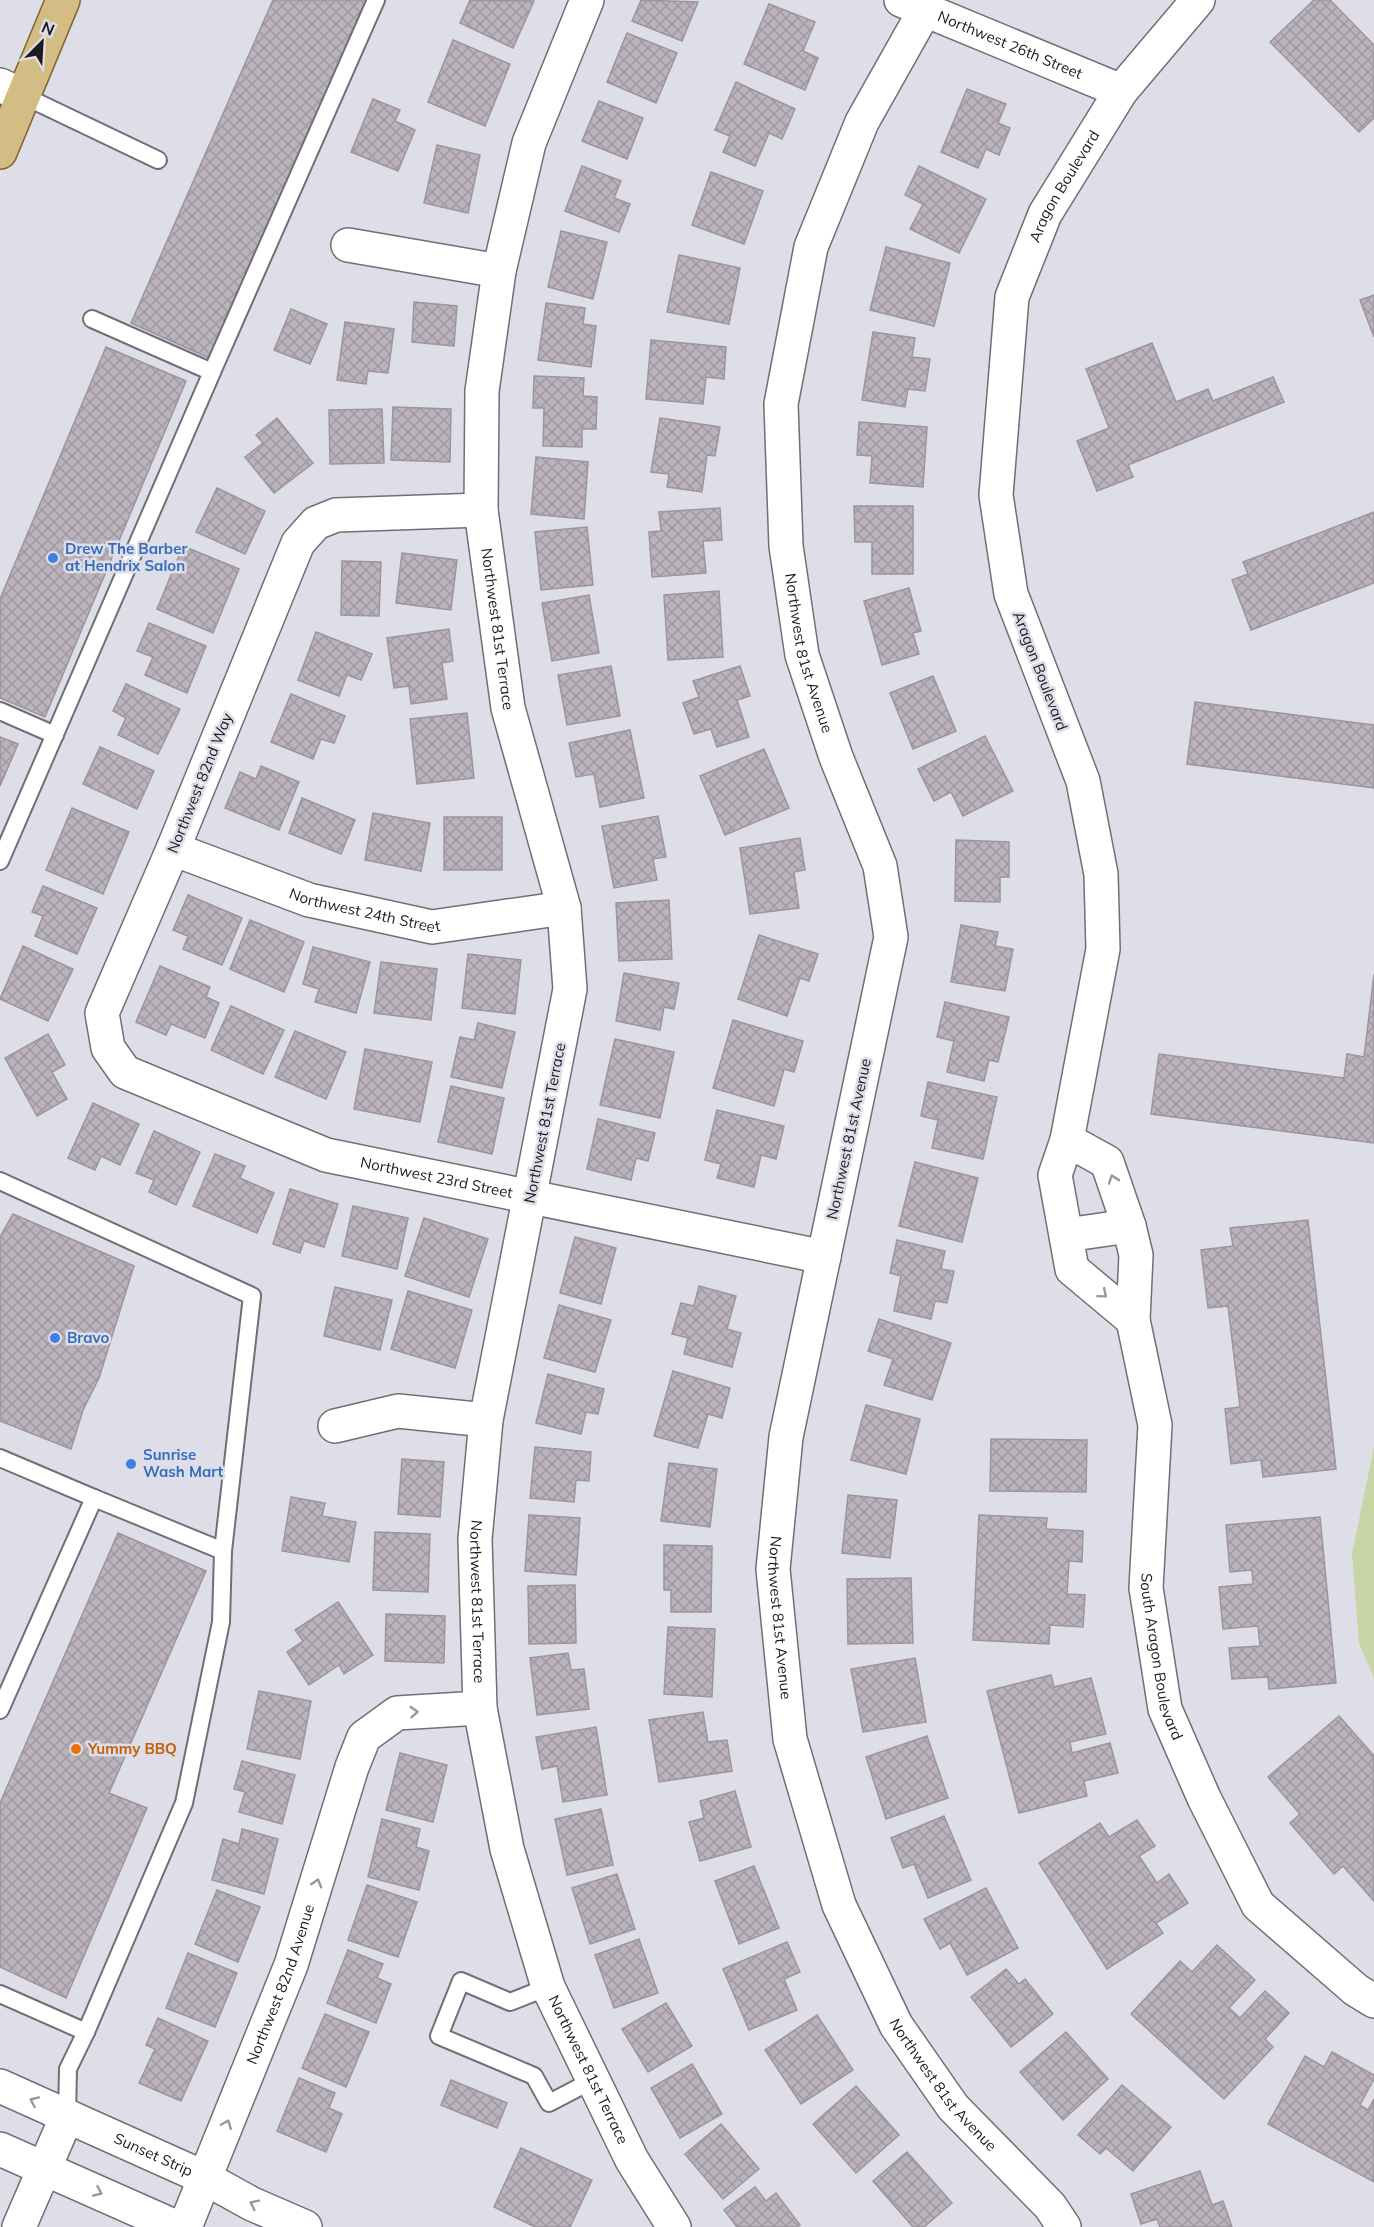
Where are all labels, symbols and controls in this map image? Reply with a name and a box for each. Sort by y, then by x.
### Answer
street label: Northwest 26th Street [935,6,1085,83]
north arrow [12,12,72,72]
text: N [39,17,58,40]
street label: Aragon Boulevard [1025,127,1103,245]
place label: Drew The Barber at Hendrix Salon [65,539,187,575]
street label: Northwest 81st Terrace [477,547,518,711]
marker: Drew The Barber at Hendrix Salon [46,551,60,565]
street label: Northwest 81st Avenue [781,572,837,735]
street label: Aragon Boulevard [1009,609,1072,733]
street label: Northwest 82nd Way [163,710,236,856]
street label: Northwest 24th Street [286,883,441,936]
street label: Northwest 81st Terrace [520,1041,569,1205]
street label: Northwest 81st Avenue [822,1057,875,1221]
street label: Northwest 23rd Street [359,1152,515,1202]
one-way arrow [1107,1174,1120,1185]
one-way arrow [1096,1287,1107,1298]
place label: Bravo [67,1328,109,1347]
marker: Bravo [48,1331,62,1345]
place label: Sunrise Wash Mart [143,1445,224,1481]
marker: Sunrise Wash Mart [124,1457,138,1471]
street label: Northwest 81st Terrace [466,1519,489,1683]
street label: Northwest 81st Avenue [764,1535,796,1700]
street label: South Aragon Boulevard [1137,1572,1187,1743]
one-way arrow [410,1705,419,1718]
place label: Yummy BBQ [87,1739,177,1758]
marker: Yummy BBQ [69,1742,83,1756]
one-way arrow [309,1878,322,1888]
street label: Northwest 82nd Avenue [242,1902,318,2067]
street label: Northwest 81st Terrace [544,1992,633,2147]
street label: Northwest 81st Avenue [885,2015,1001,2155]
one-way arrow [29,2096,40,2108]
one-way arrow [220,2120,232,2131]
street label: Sunset Strip [111,2128,196,2180]
one-way arrow [92,2185,103,2197]
one-way arrow [250,2200,261,2212]

